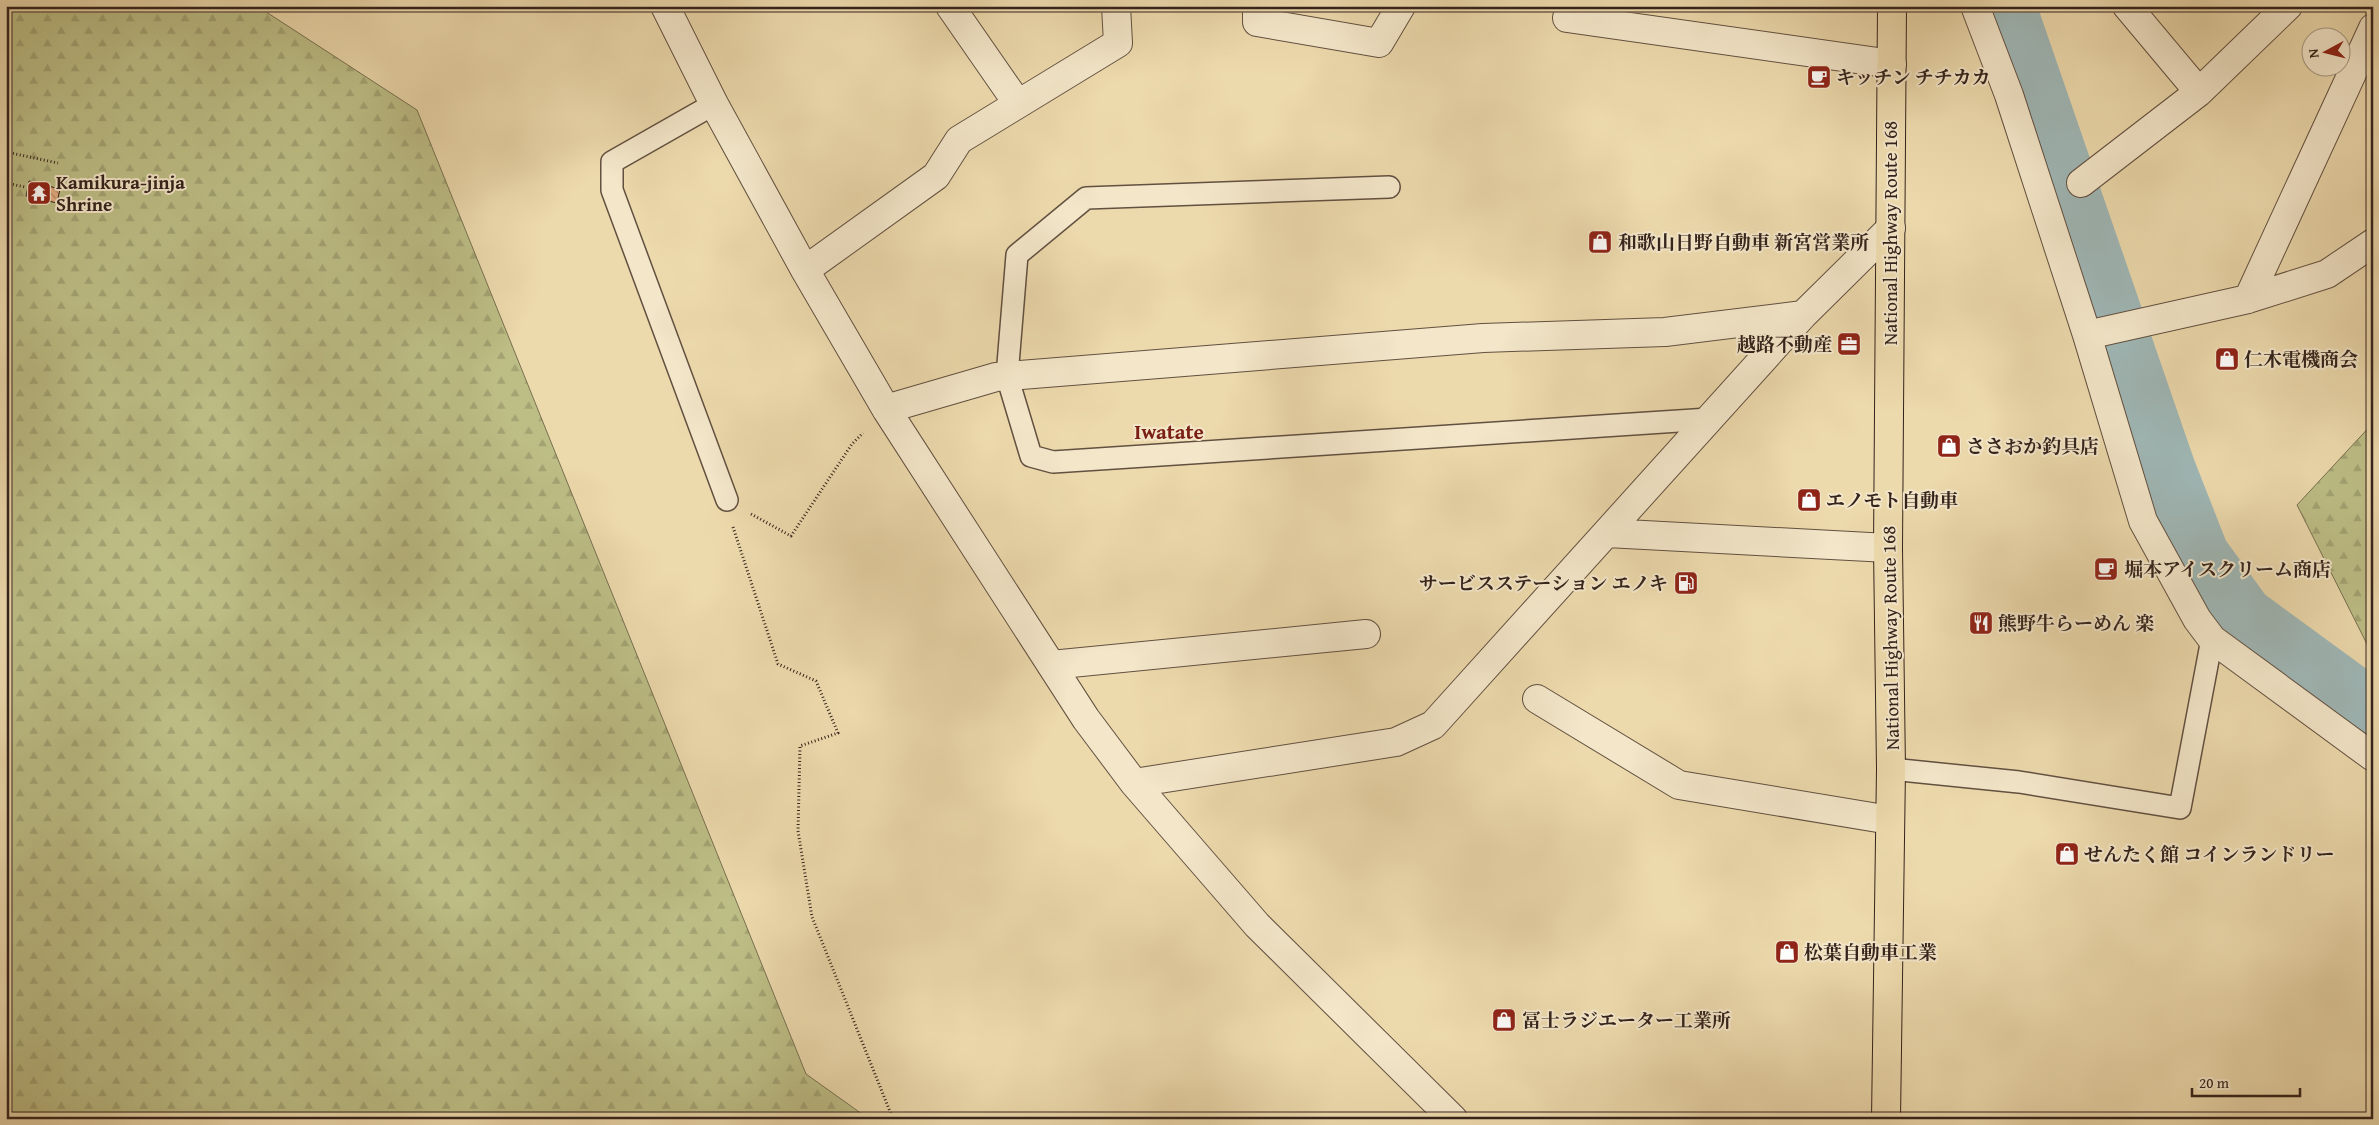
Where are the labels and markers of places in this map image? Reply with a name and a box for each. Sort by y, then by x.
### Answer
place label: キッチン チチカカ [1836,63,1990,91]
cafe icon: キッチン チチカカ [1806,64,1832,90]
place label: Kamikura-jinja Shrine [56,168,185,218]
temple icon: Kamikura-jinja Shrine [26,180,52,206]
place label: 和歌山日野自動車 新宮営業所 [1618,228,1869,256]
shop icon: 和歌山日野自動車 新宮営業所 [1587,229,1613,255]
place label: 越路不動産 [1737,330,1832,358]
office icon: 越路不動産 [1836,331,1862,357]
place label: 仁木電機商会 [2244,345,2358,373]
shop icon: 仁木電機商会 [2214,346,2240,372]
place label: ささおか釣具店 [1966,432,2099,460]
shop icon: ささおか釣具店 [1936,433,1962,459]
place label: エノモト自動車 [1826,486,1958,514]
shop icon: エノモト自動車 [1796,487,1822,513]
place label: 堀本アイスクリーム商店 [2124,555,2331,583]
cafe icon: 堀本アイスクリーム商店 [2093,556,2119,582]
place label: サービスステーション エノキ [1419,569,1668,597]
fuel station icon: サービスステーション エノキ [1673,570,1699,596]
place label: 熊野牛らーめん 楽 [1998,609,2154,637]
restaurant icon: 熊野牛らーめん 楽 [1968,610,1994,636]
place label: せんたく館 コインランドリー [2084,840,2335,868]
shop icon: せんたく館 コインランドリー [2054,841,2080,867]
place label: 松葉自動車工業 [1804,938,1937,966]
shop icon: 松葉自動車工業 [1774,939,1800,965]
place label: 冨士ラジエーター工業所 [1522,1006,1731,1034]
shop icon: 冨士ラジエーター工業所 [1491,1007,1517,1033]

